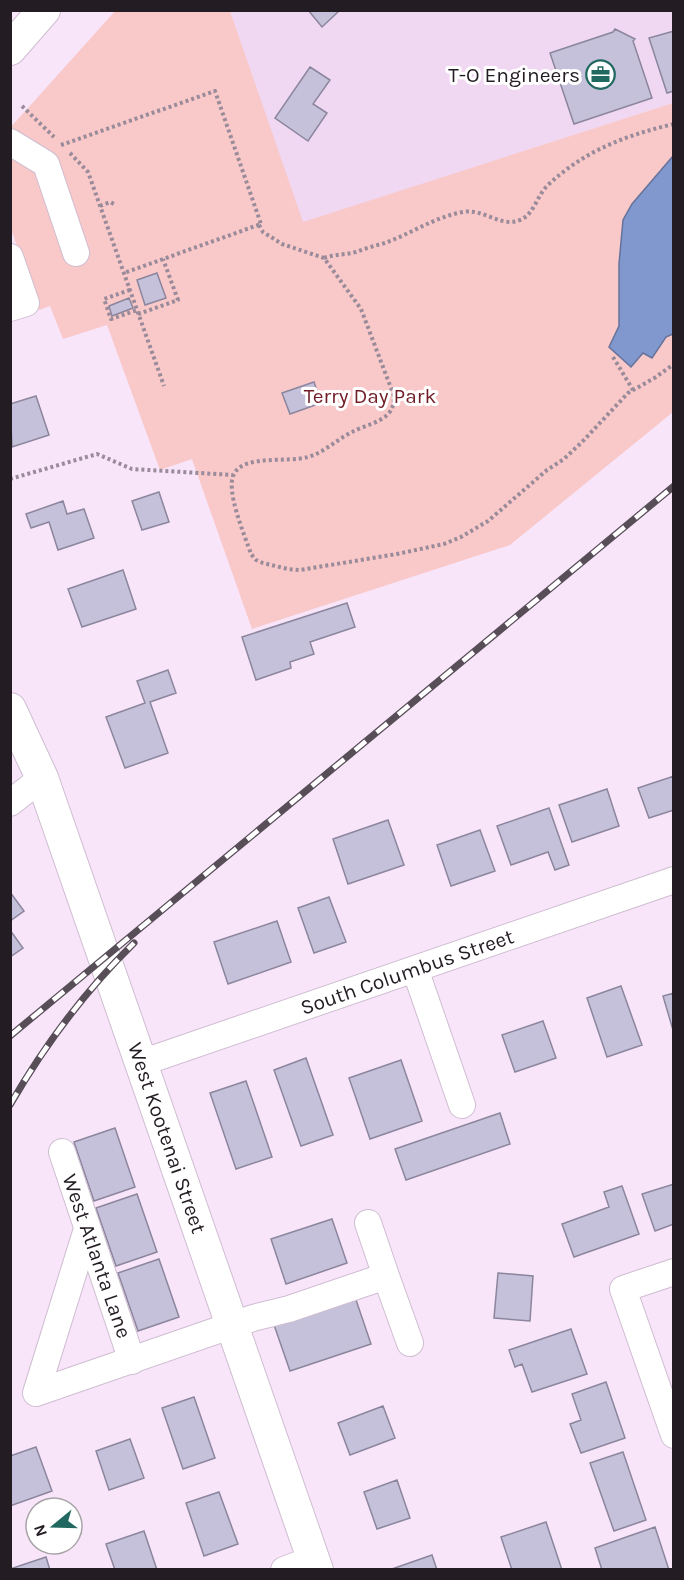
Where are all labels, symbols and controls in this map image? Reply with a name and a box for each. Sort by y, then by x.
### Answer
office icon: T-O Engineers [585,59,617,91]
place label: T-O Engineers [448,63,580,87]
park label: Terry Day Park [304,384,436,408]
street label: South Columbus Street [297,924,517,1020]
street label: West Kootenai Street [123,1039,211,1237]
street label: West Atlanta Lane [58,1171,136,1341]
north arrow [24,1496,84,1556]
text: N [29,1522,51,1539]

